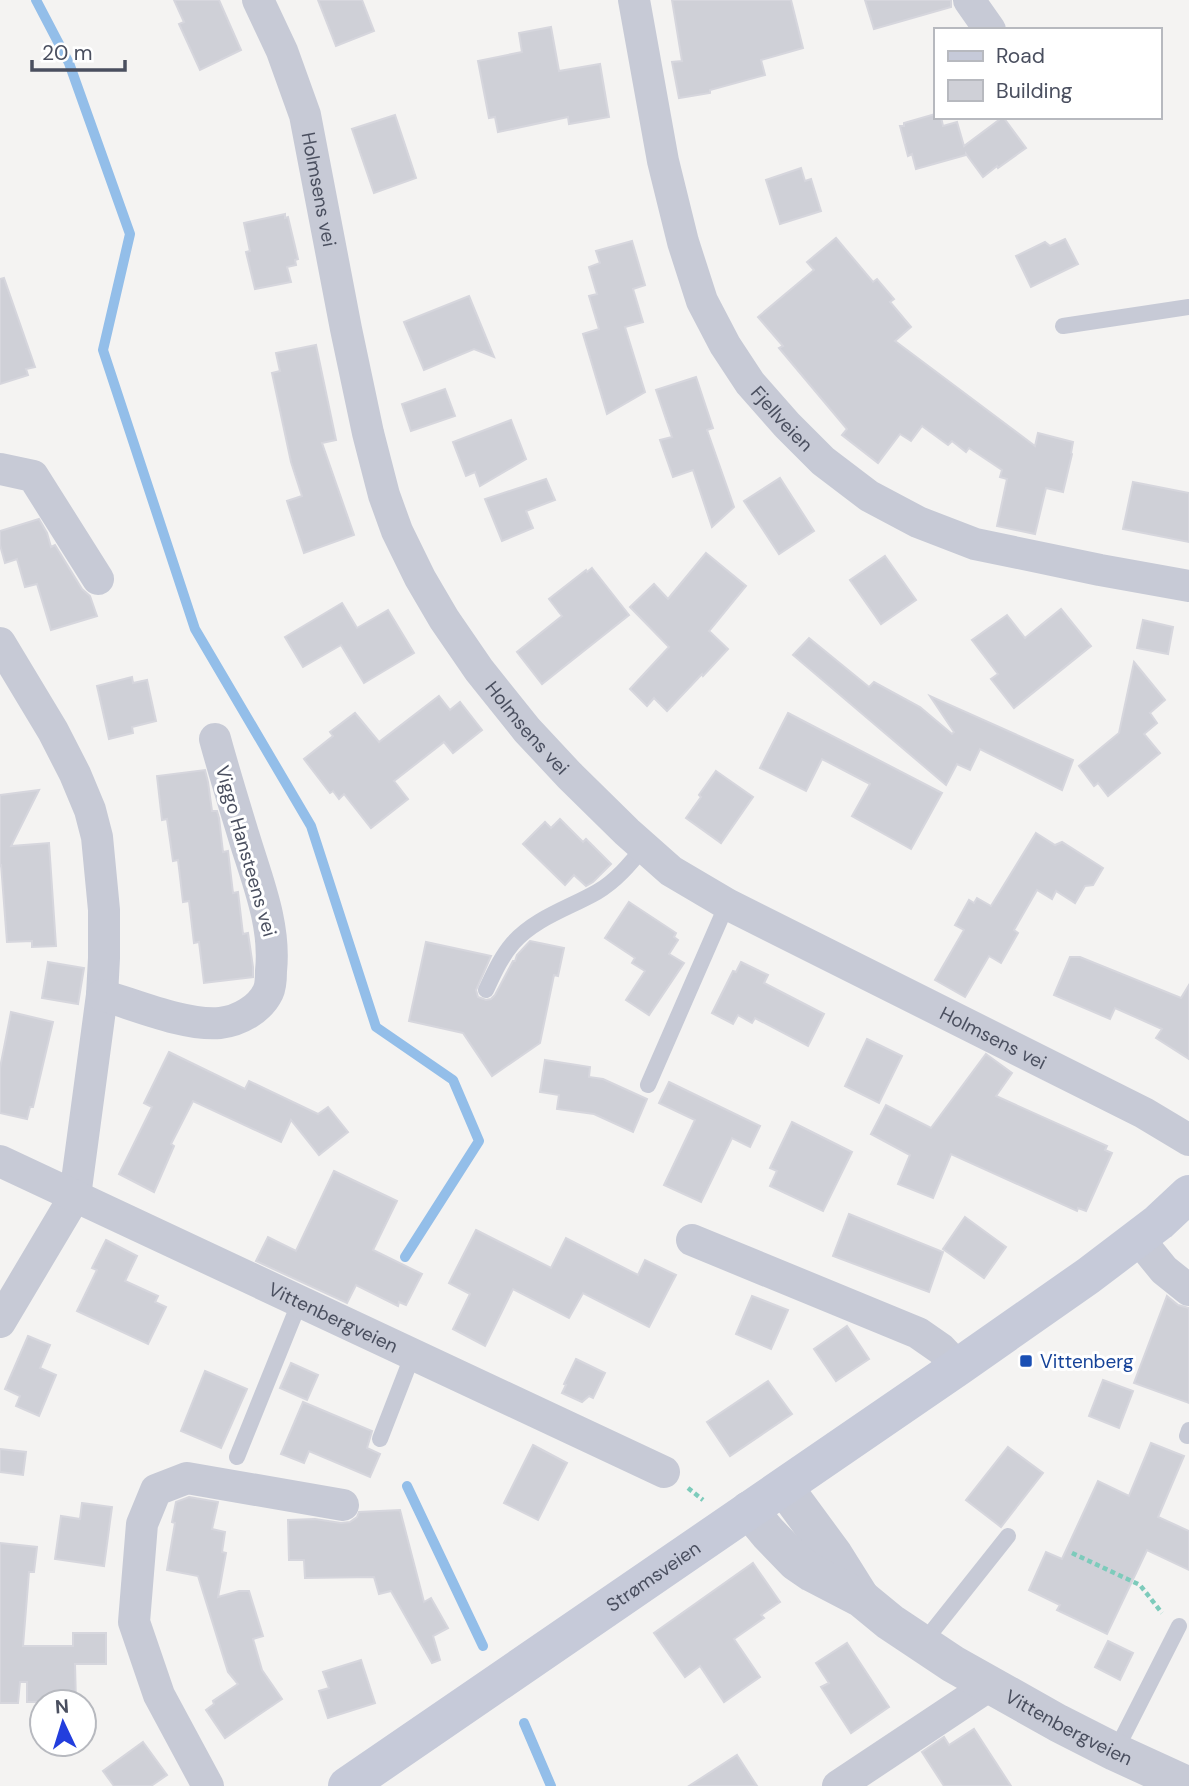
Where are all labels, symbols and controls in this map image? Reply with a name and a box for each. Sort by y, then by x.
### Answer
scale bar [32,28,124,72]
legend [934,28,1161,119]
text: 20 m [42,39,93,67]
text: Road [996,42,1045,70]
text: Building [996,77,1073,105]
street label: Holmsens vei [296,130,342,249]
street label: Fjellveien [746,380,819,457]
street label: Holmsens vei [480,676,575,780]
street label: Viggo Hansteens vei [210,763,282,939]
street label: Holmsens vei [936,1000,1051,1075]
street label: Vittenbergveien [264,1276,402,1358]
place label: Vittenberg [1040,1349,1134,1374]
marker: Vittenberg [1018,1353,1034,1369]
street label: Strømsveien [601,1535,705,1617]
street label: Vittenbergveien [1001,1683,1137,1771]
north arrow [28,1688,98,1758]
text: N [54,1694,70,1719]

